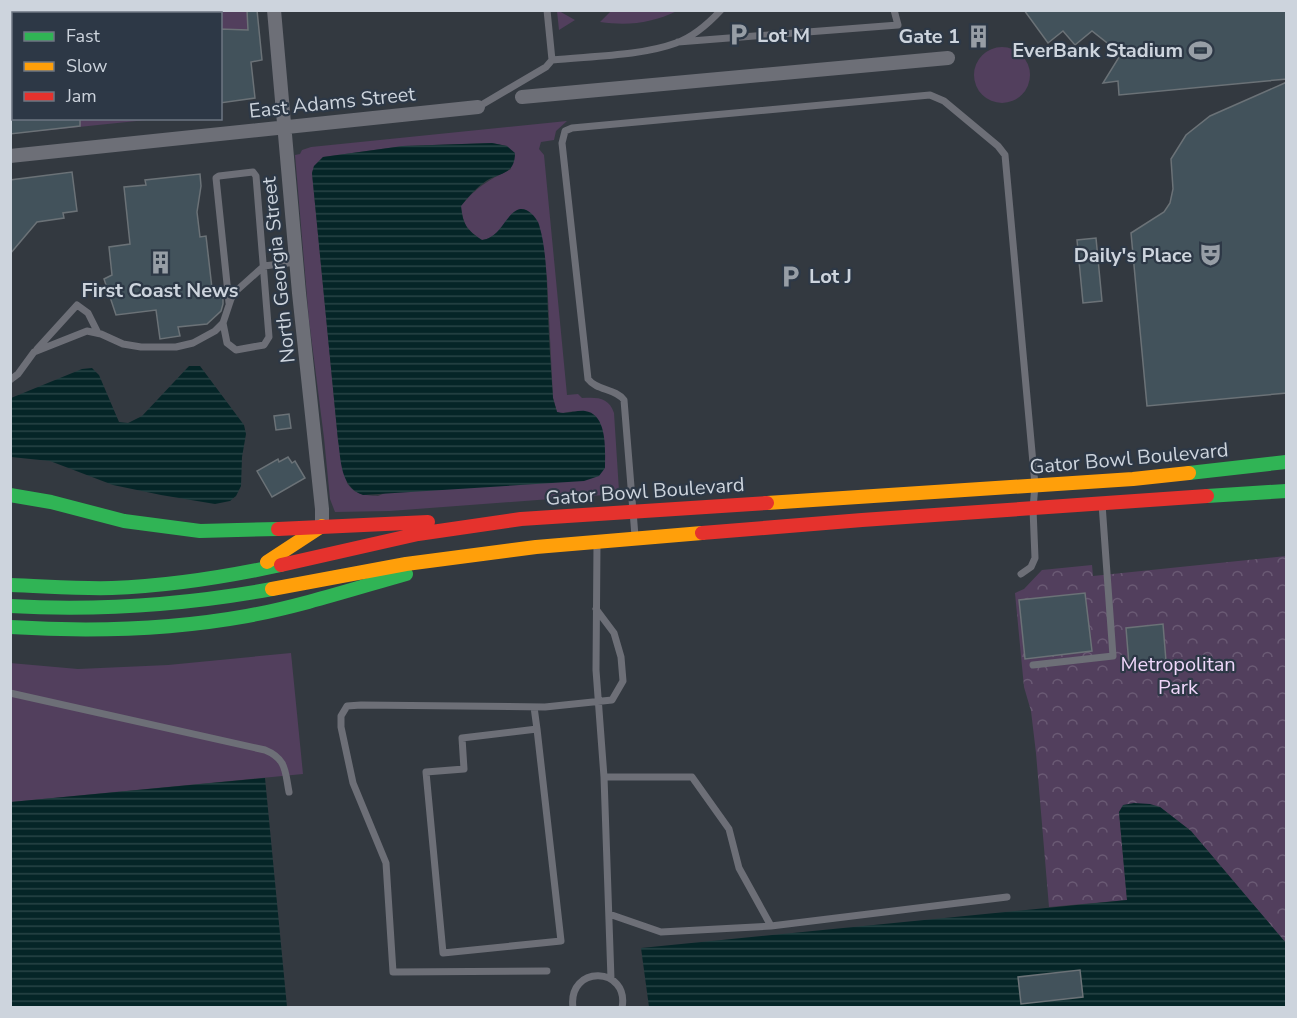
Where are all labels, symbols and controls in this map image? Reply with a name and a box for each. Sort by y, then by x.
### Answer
legend [12,12,222,120]
parking icon: Lot M [726,22,752,48]
place label: Lot M [757,22,810,49]
place label: Gate 1 [899,23,960,50]
building icon: Gate 1 [965,23,991,49]
text: Fast [66,24,101,48]
place label: EverBank Stadium [1012,37,1183,64]
sports icon: EverBank Stadium [1188,37,1214,63]
text: Slow [66,54,107,78]
street label: East Adams Street [248,80,417,125]
text: Jam [65,84,97,108]
street label: North Georgia Street [255,175,302,364]
place label: Daily's Place [1074,242,1192,269]
theatre icon: Daily's Place [1197,242,1223,268]
building icon: First Coast News [147,249,173,275]
parking icon: Lot J [778,263,804,289]
place label: Lot J [809,263,852,290]
place label: First Coast News [81,277,239,304]
street label: Gator Bowl Boulevard [1029,436,1230,481]
street label: Gator Bowl Boulevard [545,471,745,512]
park label: Metropolitan Park [1120,651,1236,701]

